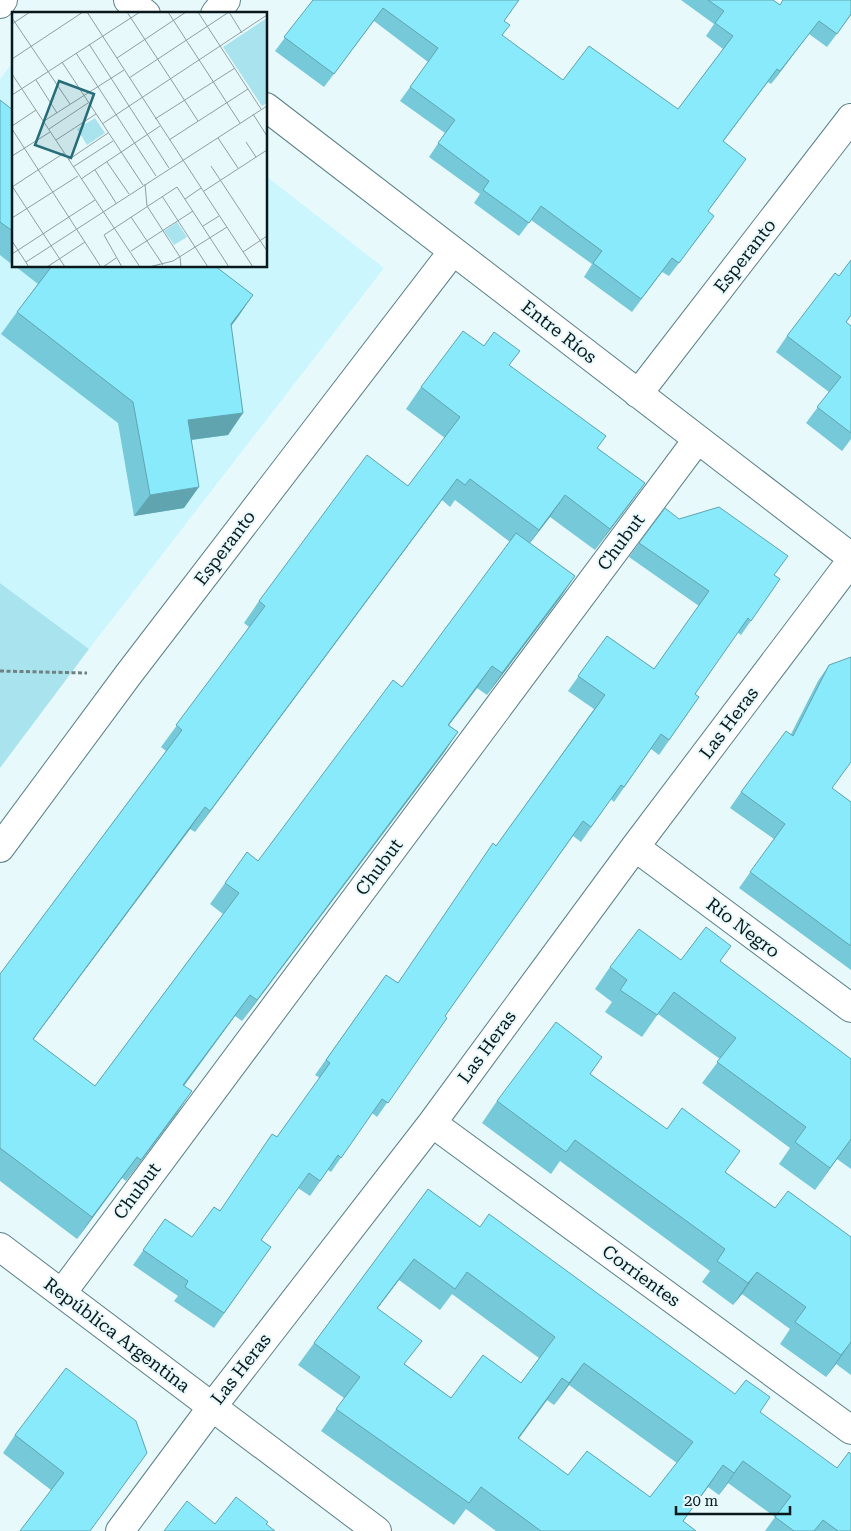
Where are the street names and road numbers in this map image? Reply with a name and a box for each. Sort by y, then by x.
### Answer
street label: Esperanto [709,215,780,297]
street label: Entre Ríos [518,296,601,367]
street label: Esperanto [190,506,259,589]
street label: Chubut [593,509,649,574]
street label: Las Heras [695,683,762,763]
street label: Chubut [351,834,407,899]
street label: Río Negro [702,893,784,962]
street label: Las Heras [453,1006,520,1087]
street label: Chubut [109,1158,165,1223]
street label: Corrientes [598,1240,684,1311]
street label: República Argentina [40,1273,195,1396]
street label: Las Heras [206,1329,275,1408]

